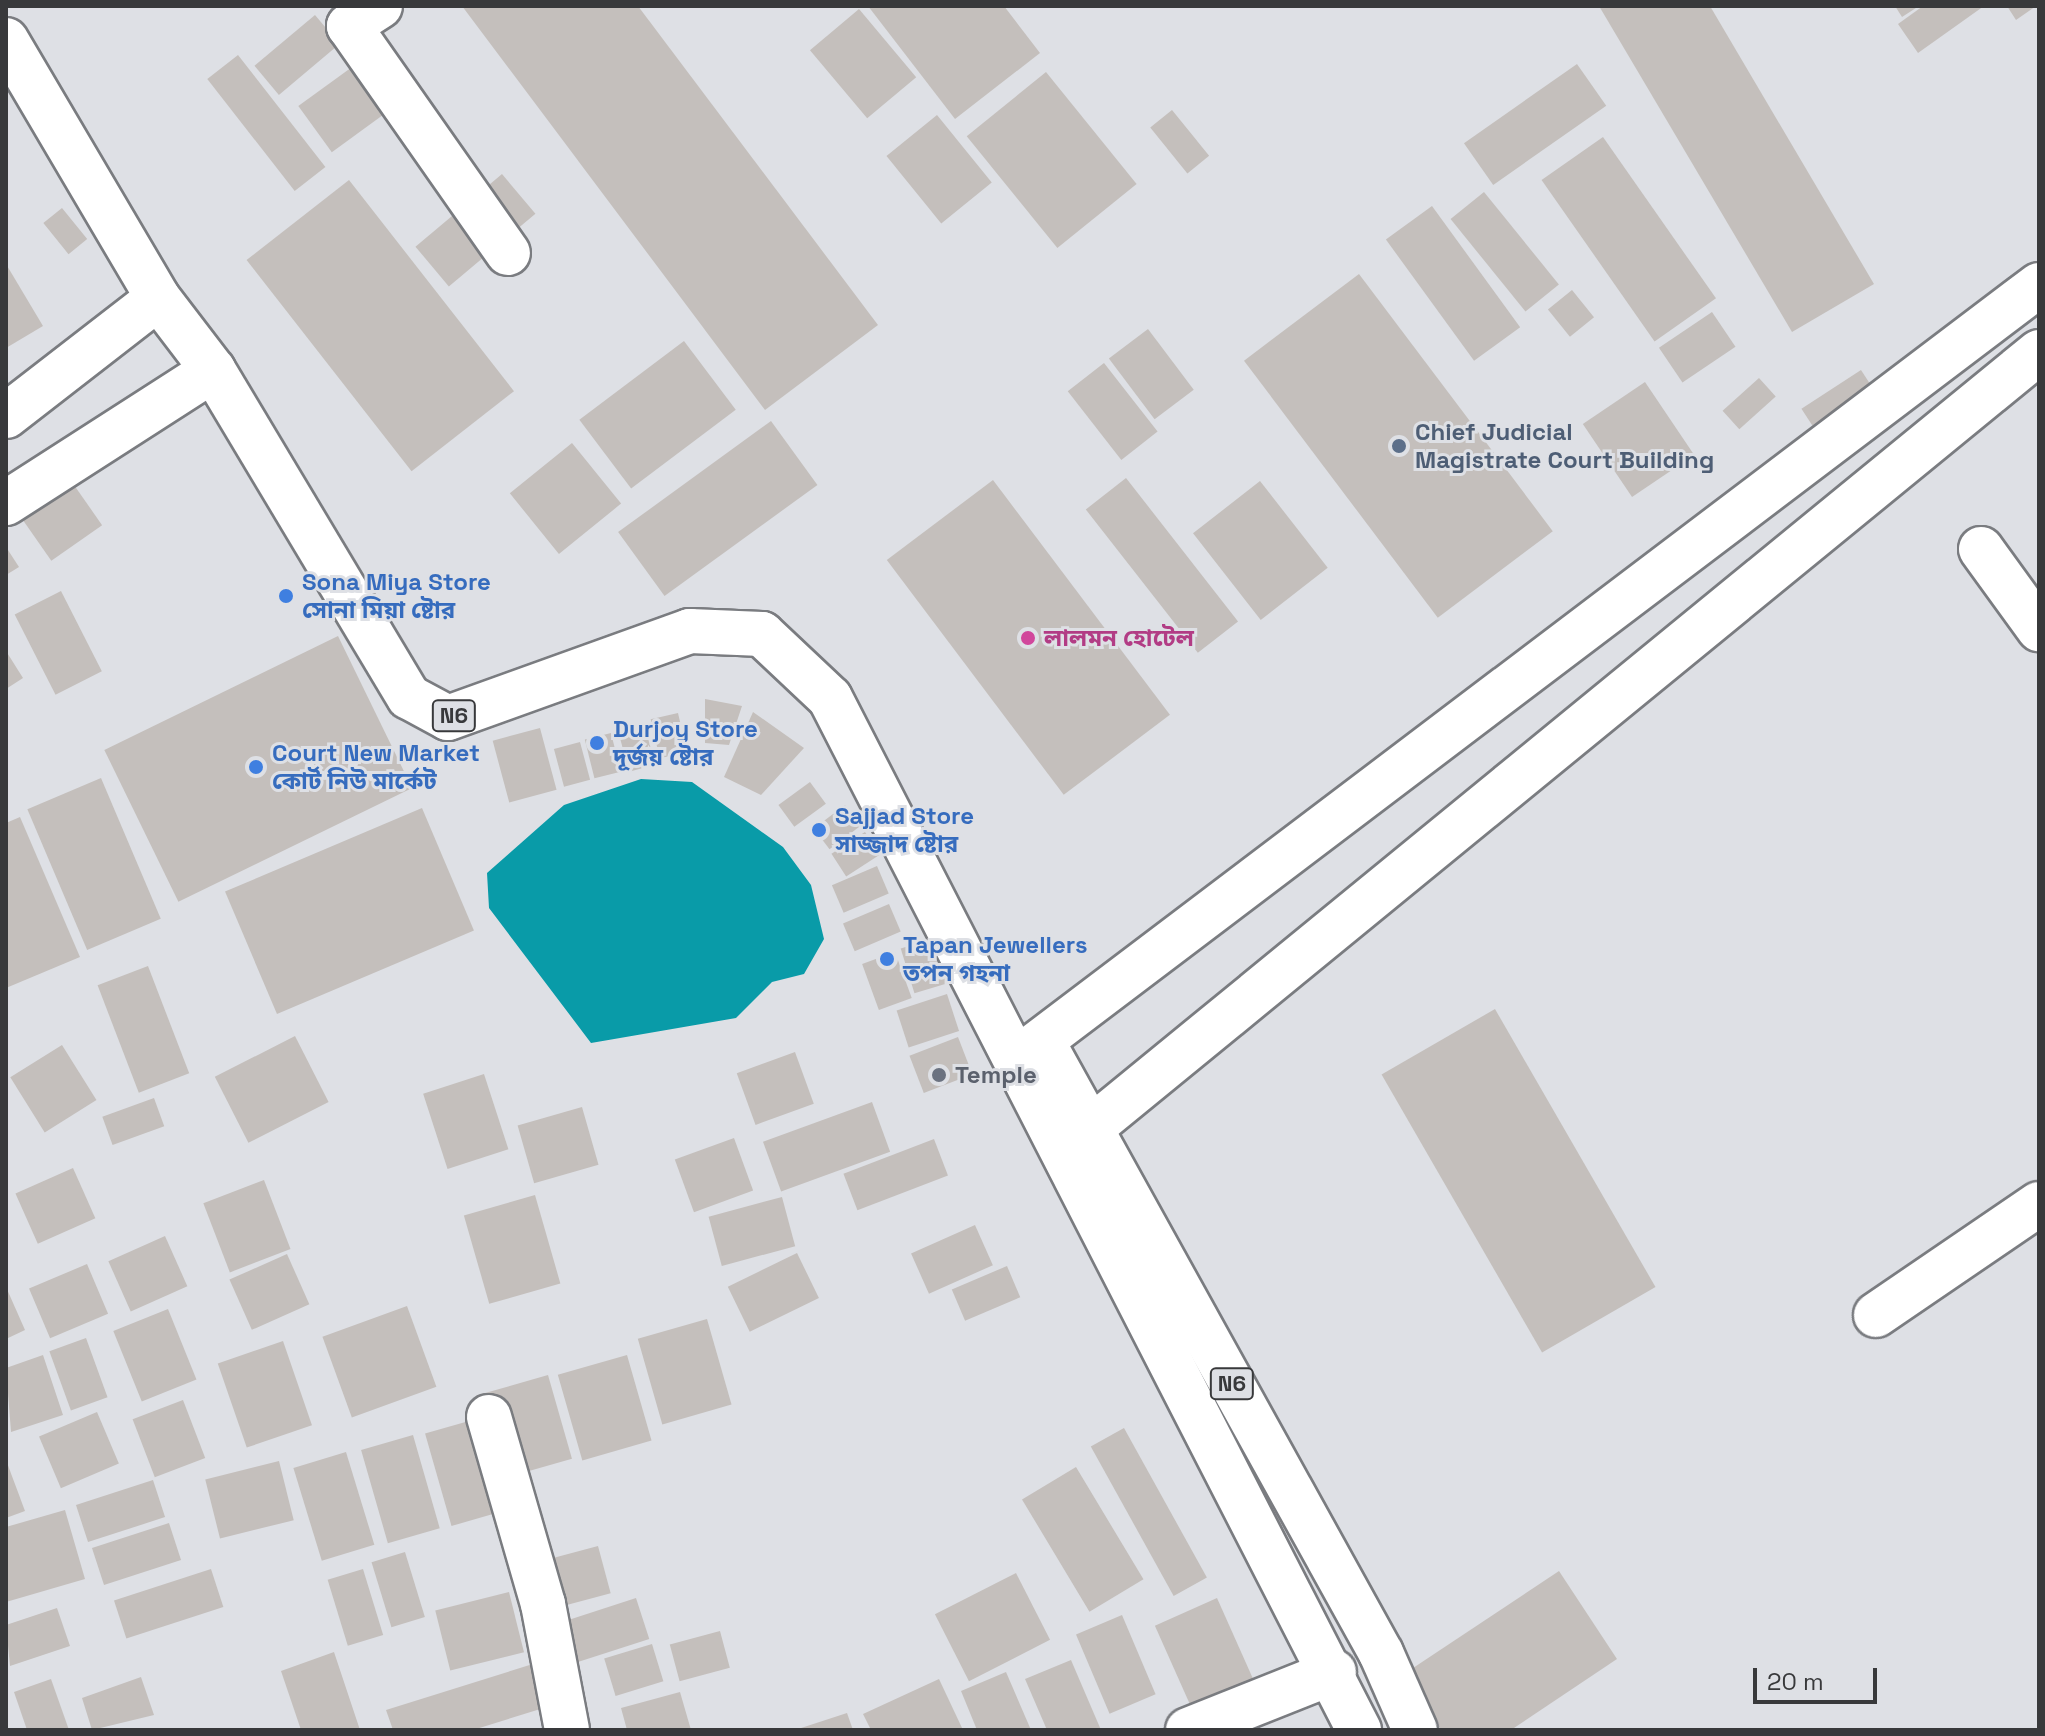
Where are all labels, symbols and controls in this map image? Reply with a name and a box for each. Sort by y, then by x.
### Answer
place label: Chief Judicial Magistrate Court Building [1415,418,1714,474]
marker: Chief Judicial Magistrate Court Building [1390,437,1408,455]
place label: Sona Miya Store সোনা মিয়া ষ্টোর [302,568,491,624]
marker: Sona Miya Store সোনা মিয়া ষ্টোর [277,587,295,605]
place label: লালমন হোটেল [1044,624,1194,652]
marker: লালমন হোটেল [1019,629,1037,647]
road number: N6 [430,698,478,734]
place label: Durjoy Store দূর্জয় ষ্টোর [613,715,758,771]
marker: Durjoy Store দূর্জয় ষ্টোর [588,734,606,752]
place label: Court New Market কোর্ট নিউ মার্কেট [272,739,480,795]
marker: Court New Market কোর্ট নিউ মার্কেট [247,758,265,776]
place label: Sajjad Store সাজ্জাদ ষ্টোর [835,802,974,858]
marker: Sajjad Store সাজ্জাদ ষ্টোর [810,821,828,839]
place label: Tapan Jewellers তপন গহনা [903,931,1088,987]
marker: Tapan Jewellers তপন গহনা [878,950,896,968]
place label: Temple [955,1061,1037,1089]
marker: Temple [930,1066,948,1084]
road number: N6 [1208,1366,1256,1402]
scale bar [1757,1652,1881,1702]
text: 20 m [1767,1666,1824,1697]

